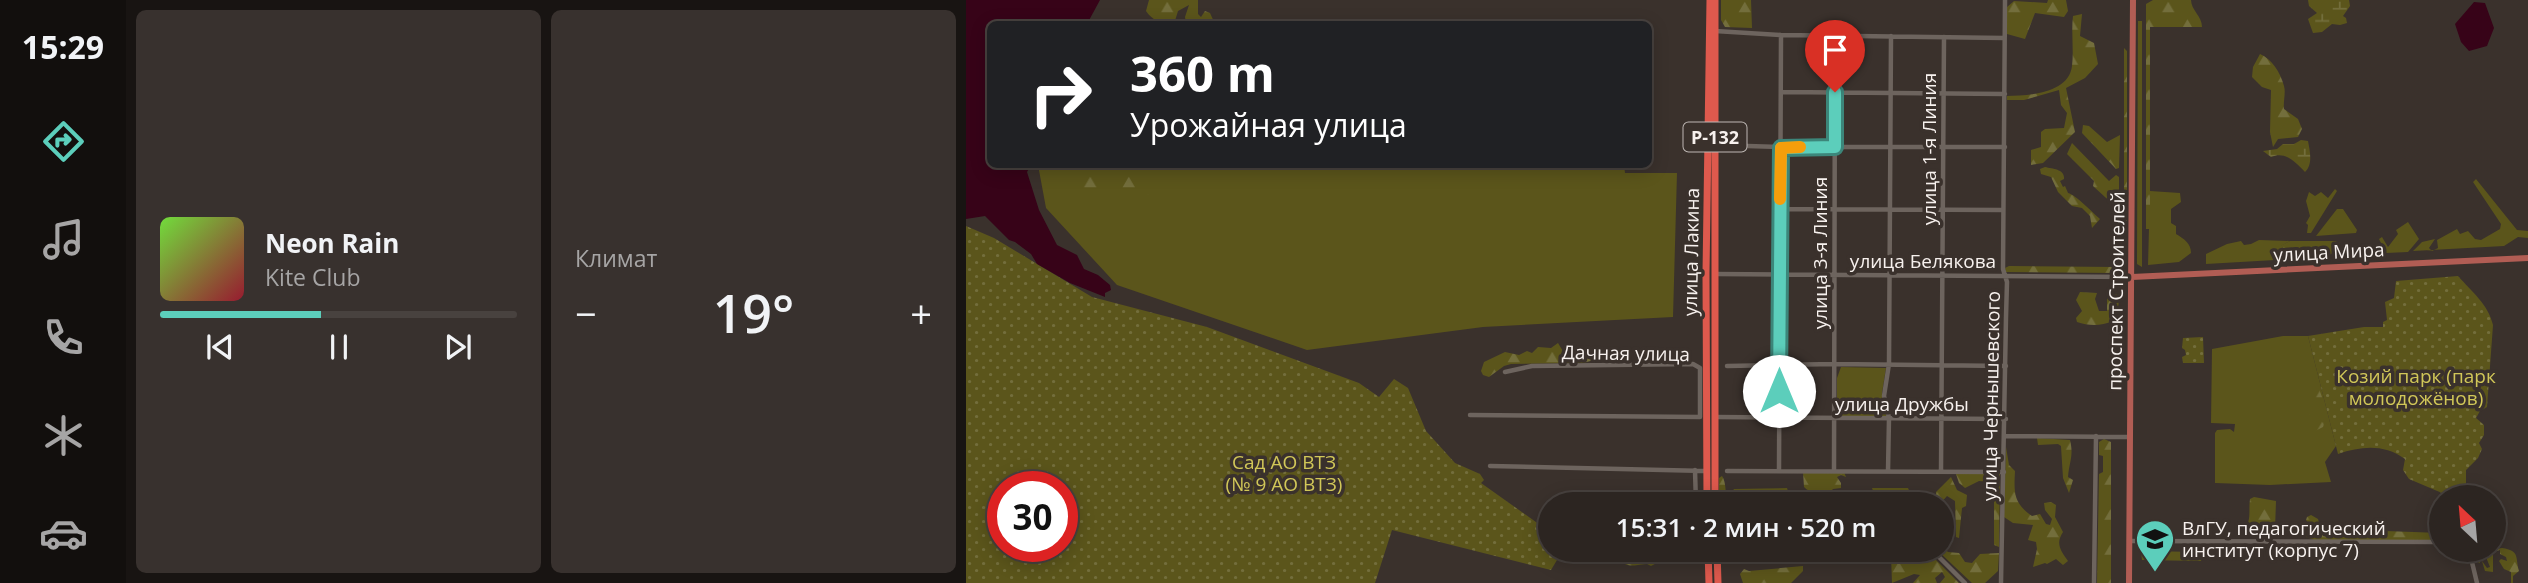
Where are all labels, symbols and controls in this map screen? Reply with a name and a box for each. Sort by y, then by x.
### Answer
pin [1805,20,1865,92]
text: 15:29 [22,25,104,68]
icon: arrive [1816,31,1854,69]
text: 360 m [1130,40,1275,106]
icon: right [1015,49,1106,140]
street label: улица 1-я Линия [1916,73,1942,225]
text: Урожайная улица [1130,103,1407,146]
icon: directions [39,117,88,166]
road number: Р-132 [1684,122,1746,152]
street label: улица 3-я Линия [1807,177,1833,329]
street label: улица Лакина [1677,188,1705,316]
street label: проспект Строителей [2101,191,2131,391]
icon: music [39,215,88,264]
text: Neon Rain [265,225,399,261]
street label: улица Мира [2273,236,2385,268]
text: Климат [575,242,657,274]
street label: улица Белякова [1850,248,1996,274]
text: Kite Club [265,261,360,293]
text: 19° [713,277,794,348]
text: − [575,287,597,339]
text: + [910,287,932,339]
street label: улица Чернышевского [1976,291,2006,501]
icon: phone [39,313,88,362]
icon: previous [201,328,239,366]
icon: pause [320,328,358,366]
icon: next [439,328,477,366]
street label: Дачная улица [1562,339,1690,367]
position arrow [1742,354,1816,428]
park label: Козий парк (парк молодожёнов) [2336,363,2496,411]
street label: улица Дружбы [1835,391,1969,417]
icon: climate [39,411,88,460]
park label: Сад АО ВТЗ (№ 9 АО ВТЗ) [1226,449,1342,497]
speed limit sign: 30 [987,471,1078,562]
north arrow [2429,485,2506,562]
map controls [2429,485,2506,562]
icon: car [39,509,88,558]
text: 15:31 · 2 мин · 520 m [1616,509,1876,545]
place label: ВлГУ, педагогический институт (корпус 7) [2182,515,2386,563]
school or university icon: ВлГУ, педагогический институт (корпус 7) [2134,518,2176,573]

